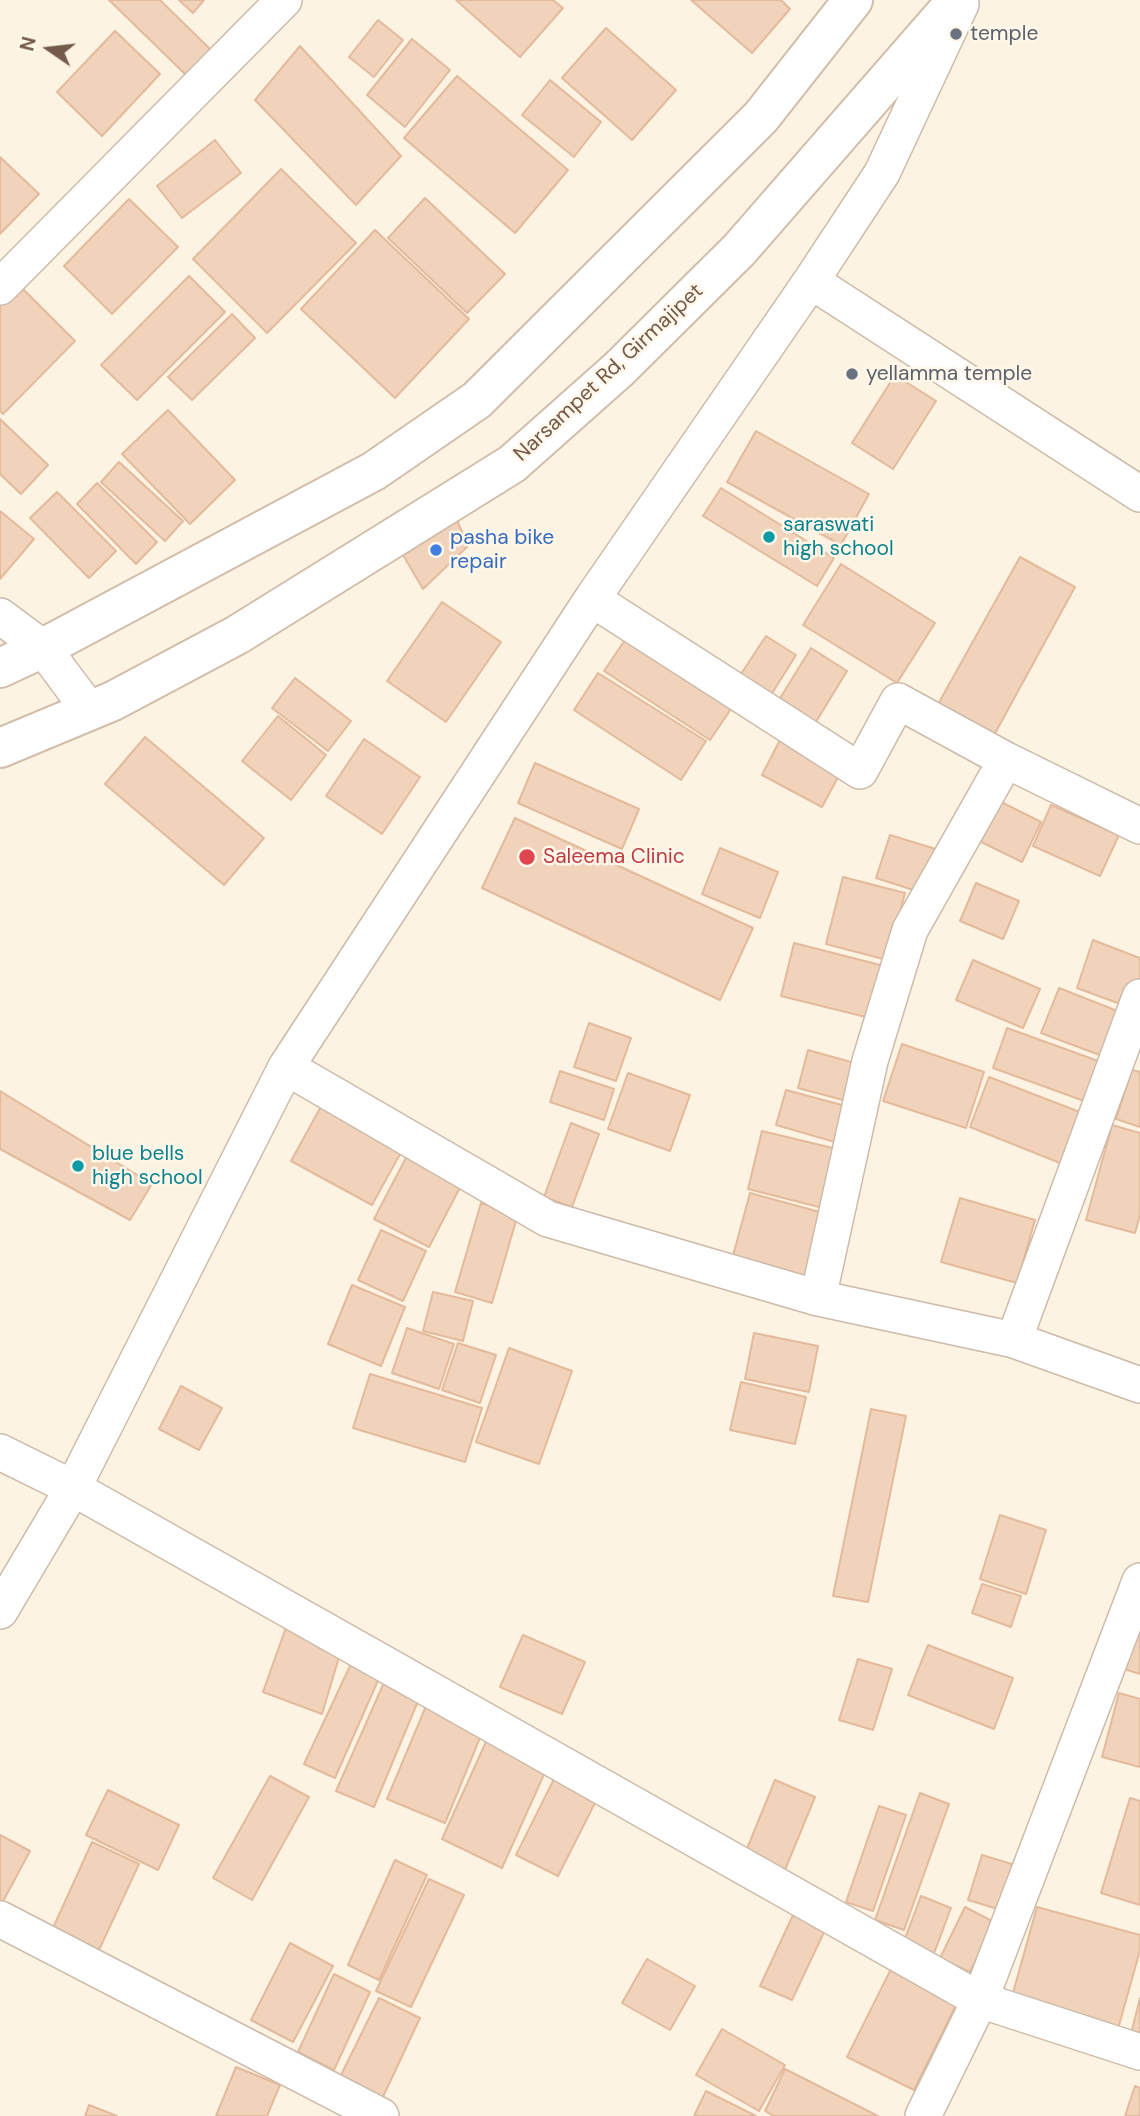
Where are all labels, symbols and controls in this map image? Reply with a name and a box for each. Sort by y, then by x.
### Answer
north arrow [14,14,84,84]
place label: temple [970,21,1038,47]
marker: temple [948,26,964,42]
text: N [14,34,42,54]
street label: Narsampet Rd, Girmajipet [509,279,709,467]
place label: yellamma temple [866,361,1032,387]
marker: yellamma temple [844,366,860,382]
place label: saraswati high school [783,512,894,562]
place label: pasha bike repair [450,525,554,575]
marker: saraswati high school [761,529,777,545]
marker: pasha bike repair [428,542,444,558]
place label: Saleema Clinic [543,844,685,870]
marker: Saleema Clinic [517,847,537,867]
place label: blue bells high school [92,1141,203,1191]
marker: blue bells high school [70,1158,86,1174]

